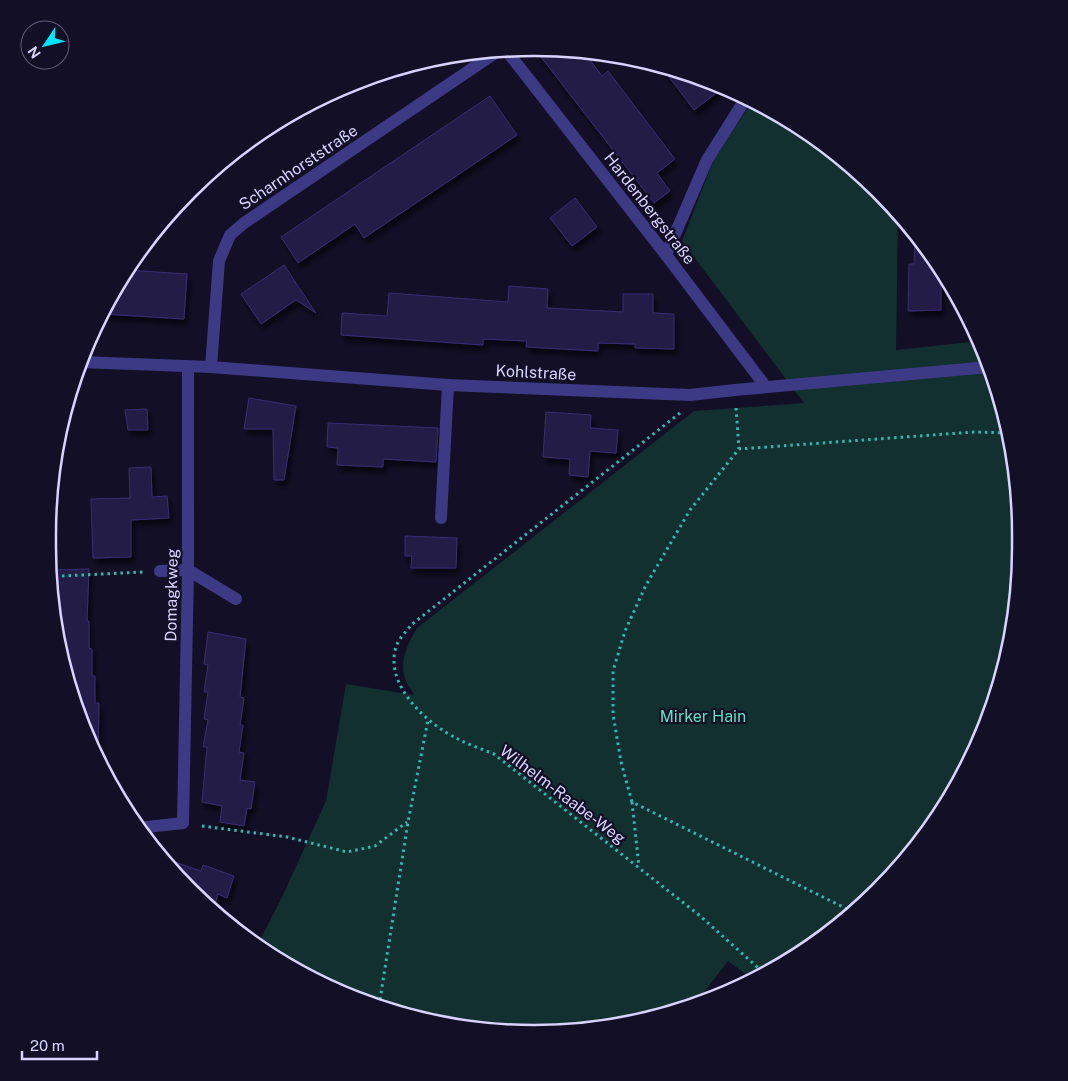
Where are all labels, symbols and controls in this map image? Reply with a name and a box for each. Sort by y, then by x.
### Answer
north arrow [20,20,70,70]
text: N [25,43,44,62]
street label: Scharnhorststraße [235,121,361,214]
street label: Hardenbergstraße [600,149,699,268]
street label: Kohlstraße [495,361,577,384]
street label: Domagkweg [161,548,182,642]
park label: Mirker Hain [660,707,746,726]
street label: Wilhelm-Raabe-Weg [496,741,629,848]
scale bar [22,1028,98,1060]
text: 20 m [30,1037,65,1054]

